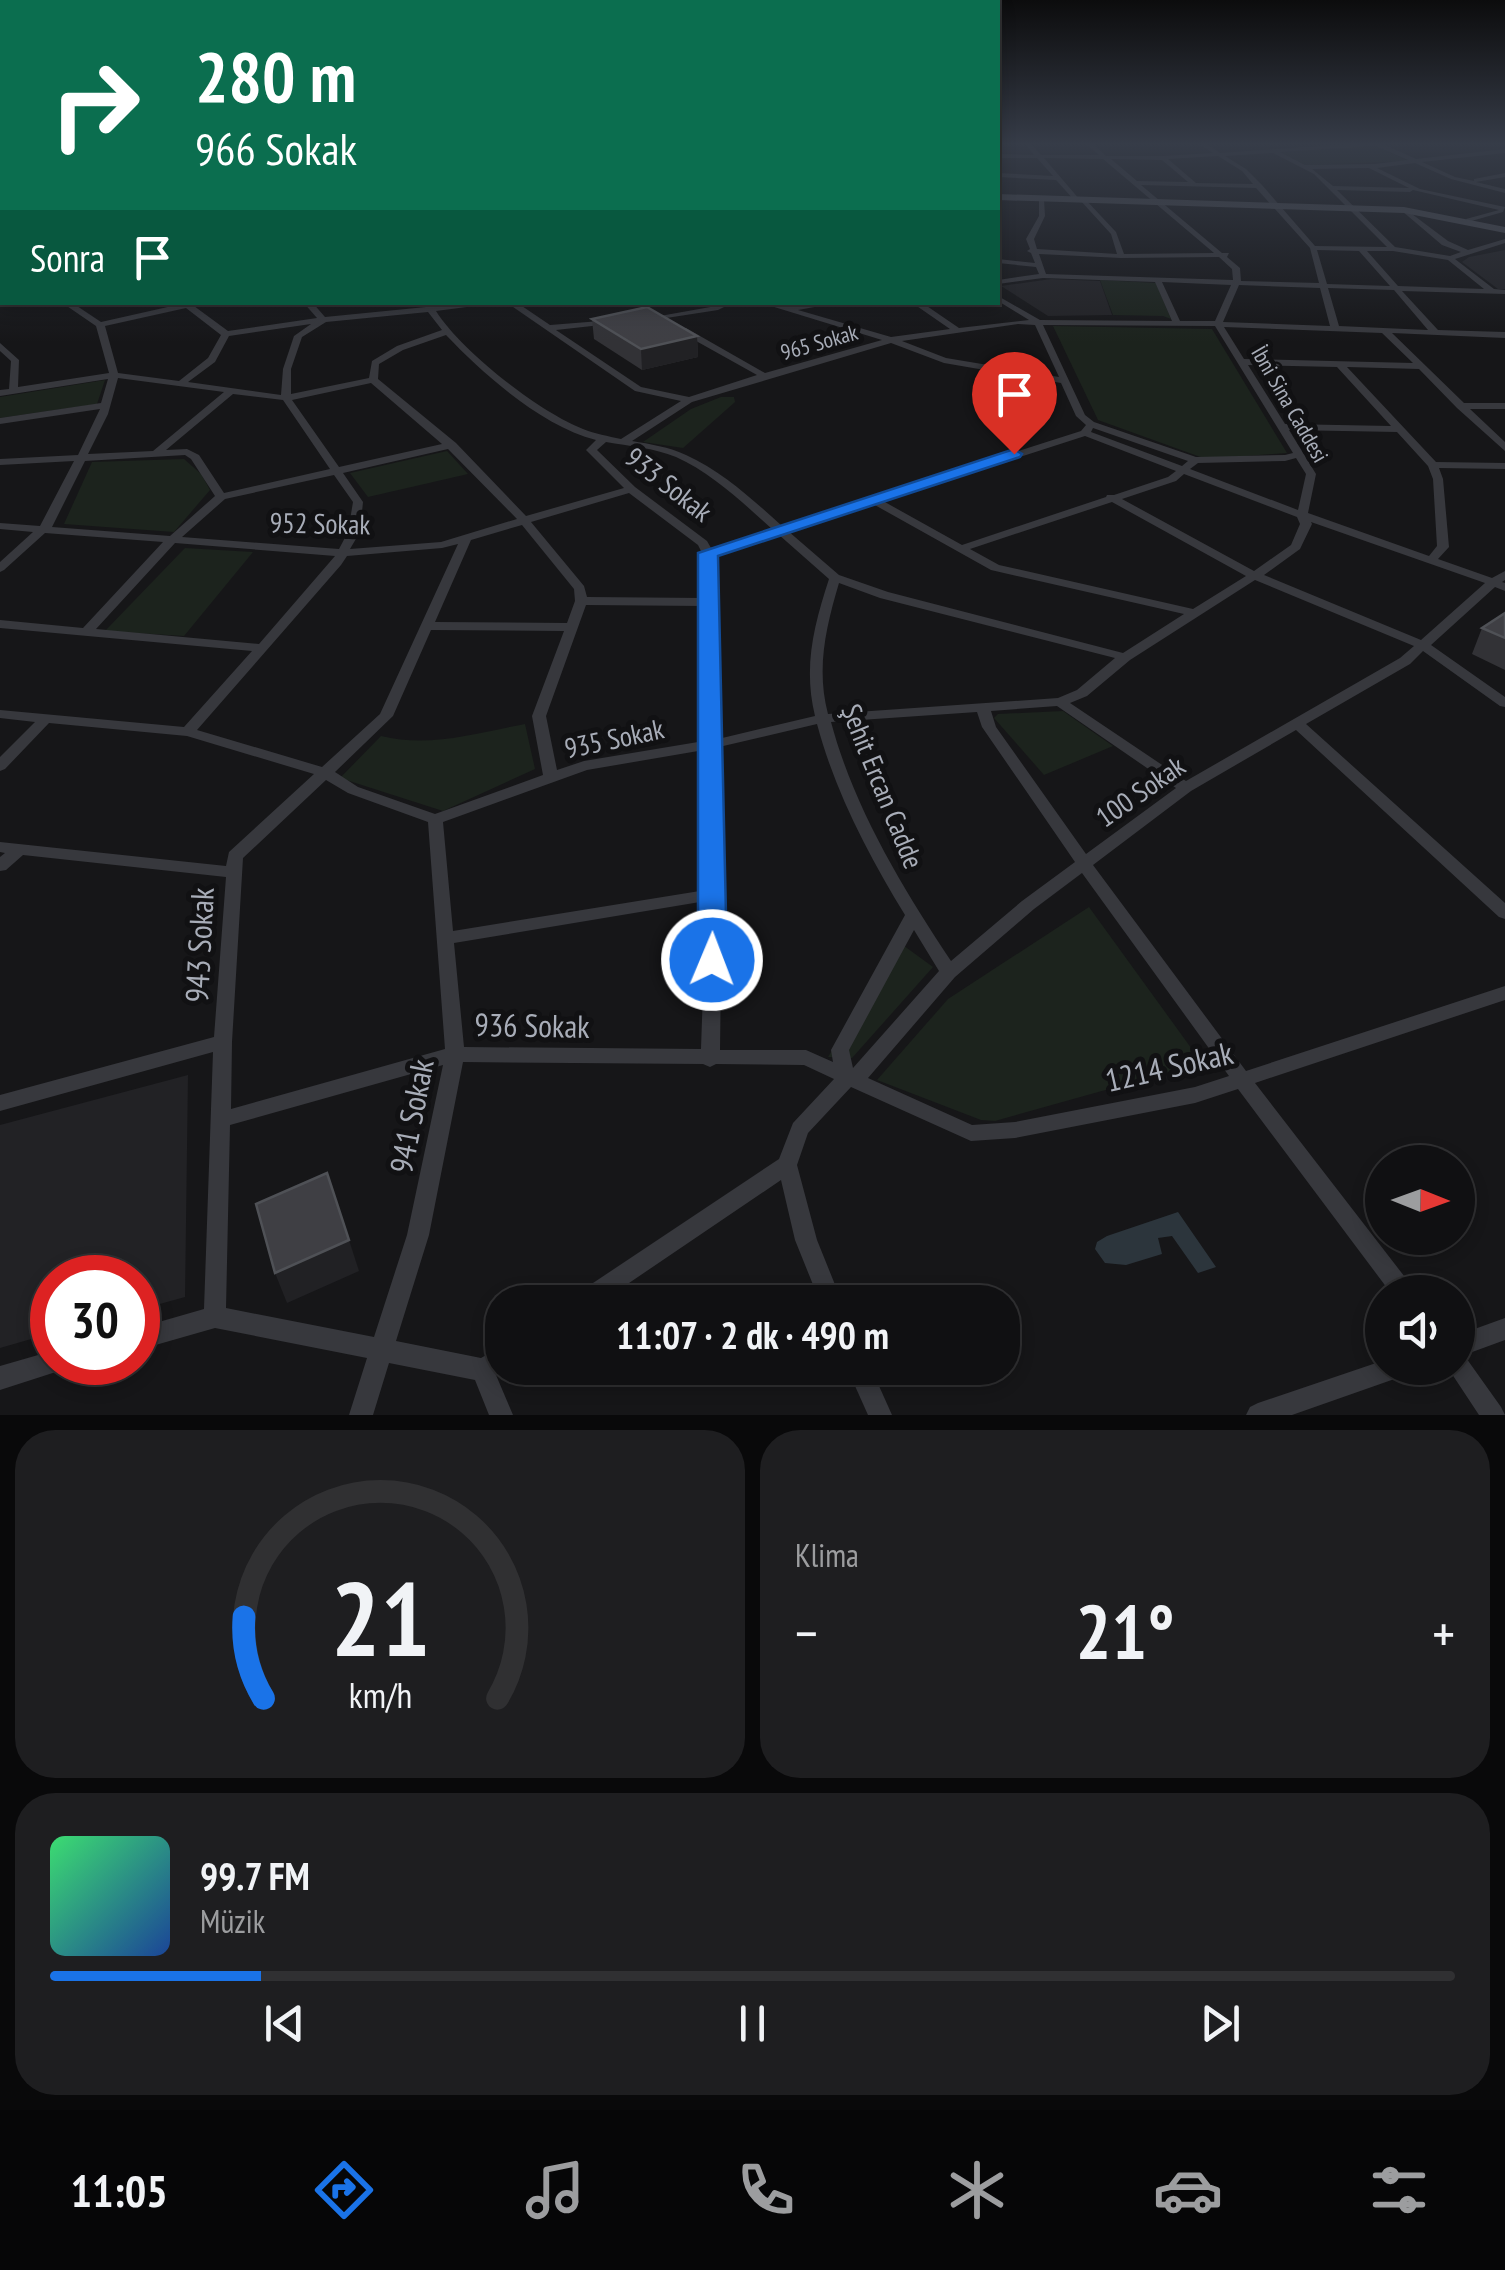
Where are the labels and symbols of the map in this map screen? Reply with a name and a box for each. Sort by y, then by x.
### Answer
street label: 965 Sokak [777,318,861,366]
street label: İbni Sina Caddesi [1245,341,1335,467]
pin [972,352,1057,455]
street label: 933 Sokak [618,438,720,530]
street label: 952 Sokak [269,504,371,542]
street label: Şehit Ercan Cadde [833,698,933,874]
street label: 935 Sokak [561,709,667,767]
street label: 100 Sokak [1088,747,1192,835]
street label: 943 Sokak [175,886,223,1004]
position arrow [660,908,764,1012]
street label: 936 Sokak [474,1003,591,1047]
street label: 1214 Sokak [1101,1031,1237,1101]
street label: 941 Sokak [379,1055,443,1177]
north arrow [1365,1145,1475,1255]
speed limit sign: 30 [30,1255,160,1385]

